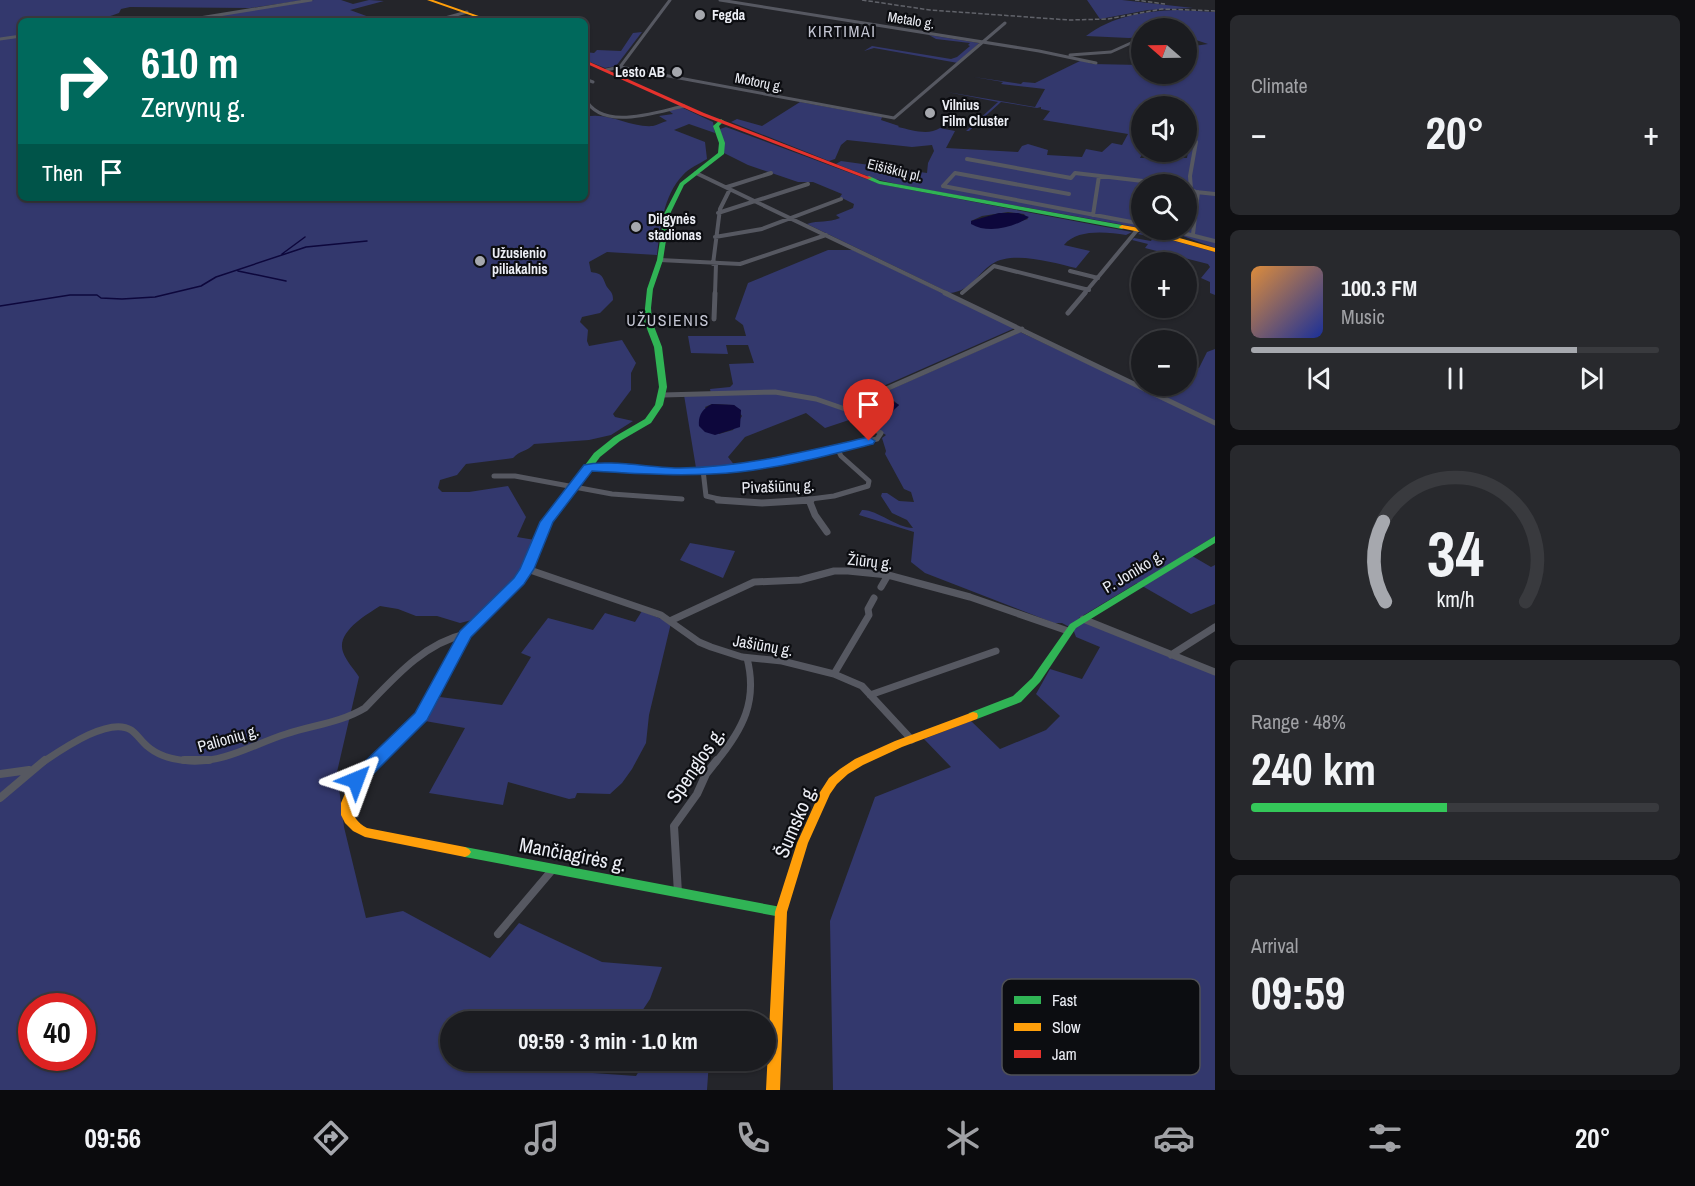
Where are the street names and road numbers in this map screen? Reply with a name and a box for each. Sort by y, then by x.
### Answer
street label: Metalo g. [886,7,936,33]
street label: Motorų g. [733,69,785,95]
street label: Eišiškių pl. [866,154,924,186]
street label: Pivašiūnų g. [741,474,815,498]
street label: P. Joniko g. [1098,544,1168,598]
street label: Žiūrų g. [846,548,894,574]
street label: Jašiūnų g. [731,629,795,661]
street label: Palionių g. [195,719,261,757]
street label: Spenglos g. [660,722,730,808]
street label: Šumsko g. [767,780,823,862]
street label: Mančiagirės g. [517,830,629,878]

